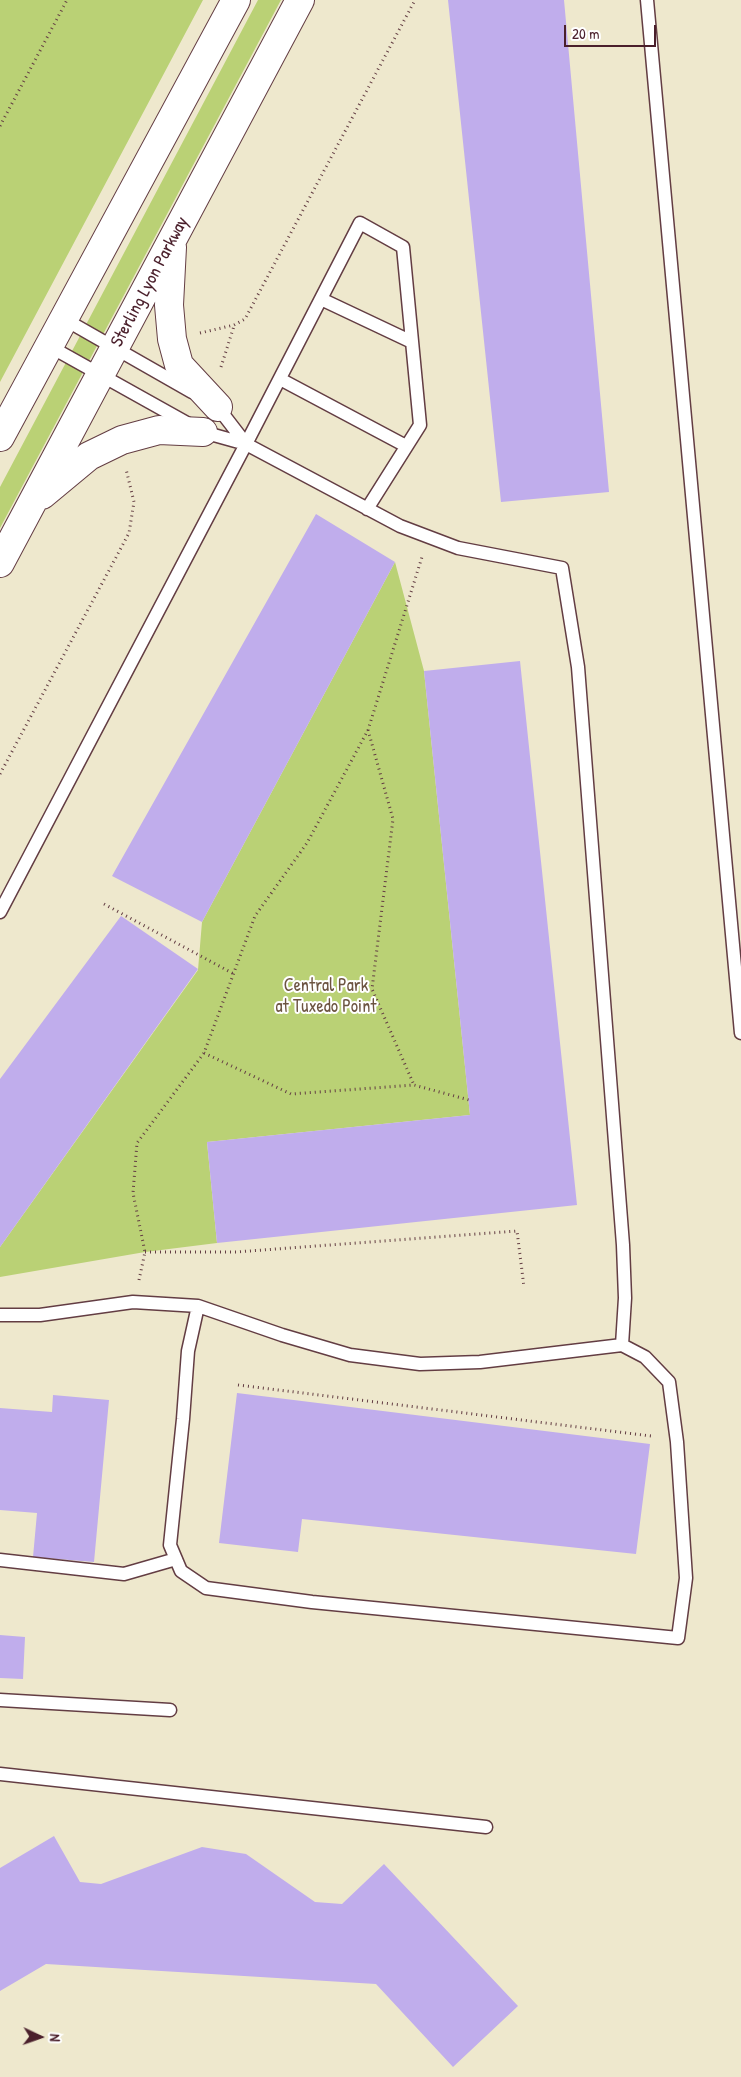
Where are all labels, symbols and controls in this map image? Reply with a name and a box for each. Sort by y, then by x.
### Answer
scale bar [566,15,658,47]
text: 20 m [572,23,599,44]
street label: Sterling Lyon Parkway [107,213,193,351]
park label: Central Park at Tuxedo Point [276,975,376,1018]
north arrow [15,2012,65,2062]
text: N [46,2034,65,2042]

